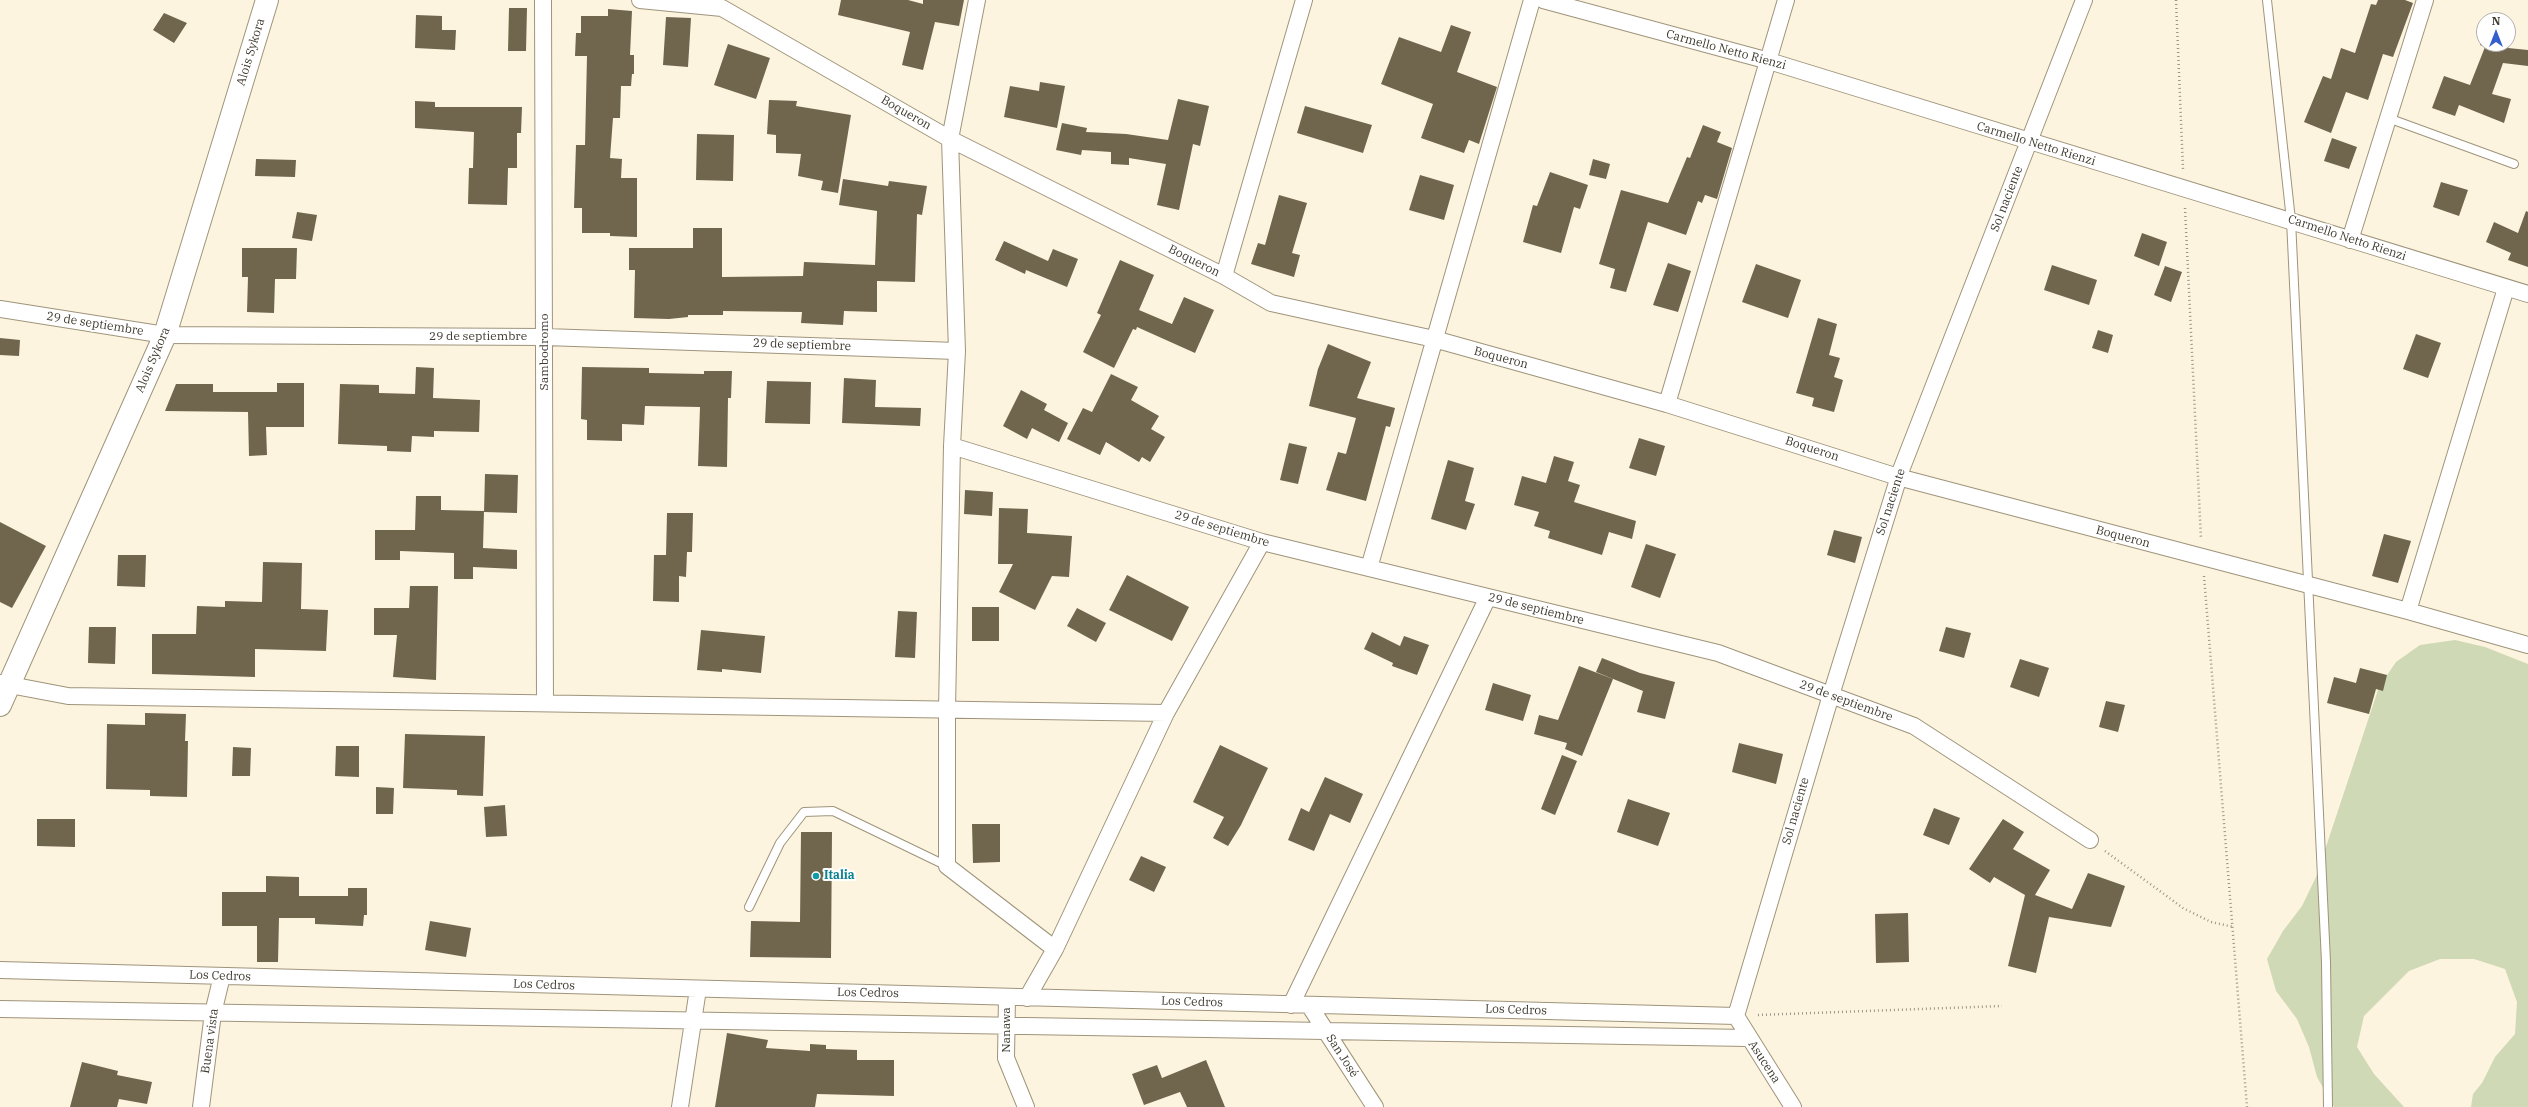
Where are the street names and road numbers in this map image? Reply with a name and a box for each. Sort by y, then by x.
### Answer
street label: Alois Sykora [234,17,268,87]
street label: Carmello Netto Rienzi [1664,27,1788,73]
street label: Boqueron [878,93,934,133]
street label: Carmello Netto Rienzi [1975,119,2097,169]
street label: Sol naciente [1988,164,2026,234]
street label: Carmello Netto Rienzi [2286,212,2408,264]
street label: Boqueron [1166,242,1222,280]
street label: 29 de septiembre [45,309,145,339]
street label: Sambodromo [538,314,552,390]
street label: Alois Sykora [133,325,173,395]
street label: 29 de septiembre [429,330,527,344]
street label: 29 de septiembre [753,336,851,354]
street label: Boqueron [1472,344,1530,372]
street label: Boqueron [1783,434,1841,464]
street label: Sol naciente [1873,467,1909,537]
street label: 29 de septiembre [1173,508,1271,550]
street label: Boqueron [2094,523,2152,551]
street label: 29 de septiembre [1487,590,1585,628]
street label: 29 de septiembre [1797,677,1895,725]
street label: Sol naciente [1780,776,1812,846]
street label: Los Cedros [189,968,251,984]
street label: Los Cedros [513,977,575,993]
street label: Los Cedros [837,985,899,1001]
street label: Los Cedros [1161,994,1223,1010]
street label: Los Cedros [1485,1002,1547,1018]
street label: Nanawa [1000,1007,1014,1053]
street label: Buena vista [198,1008,222,1074]
street label: San José [1323,1032,1361,1080]
street label: Asucena [1745,1038,1783,1086]

